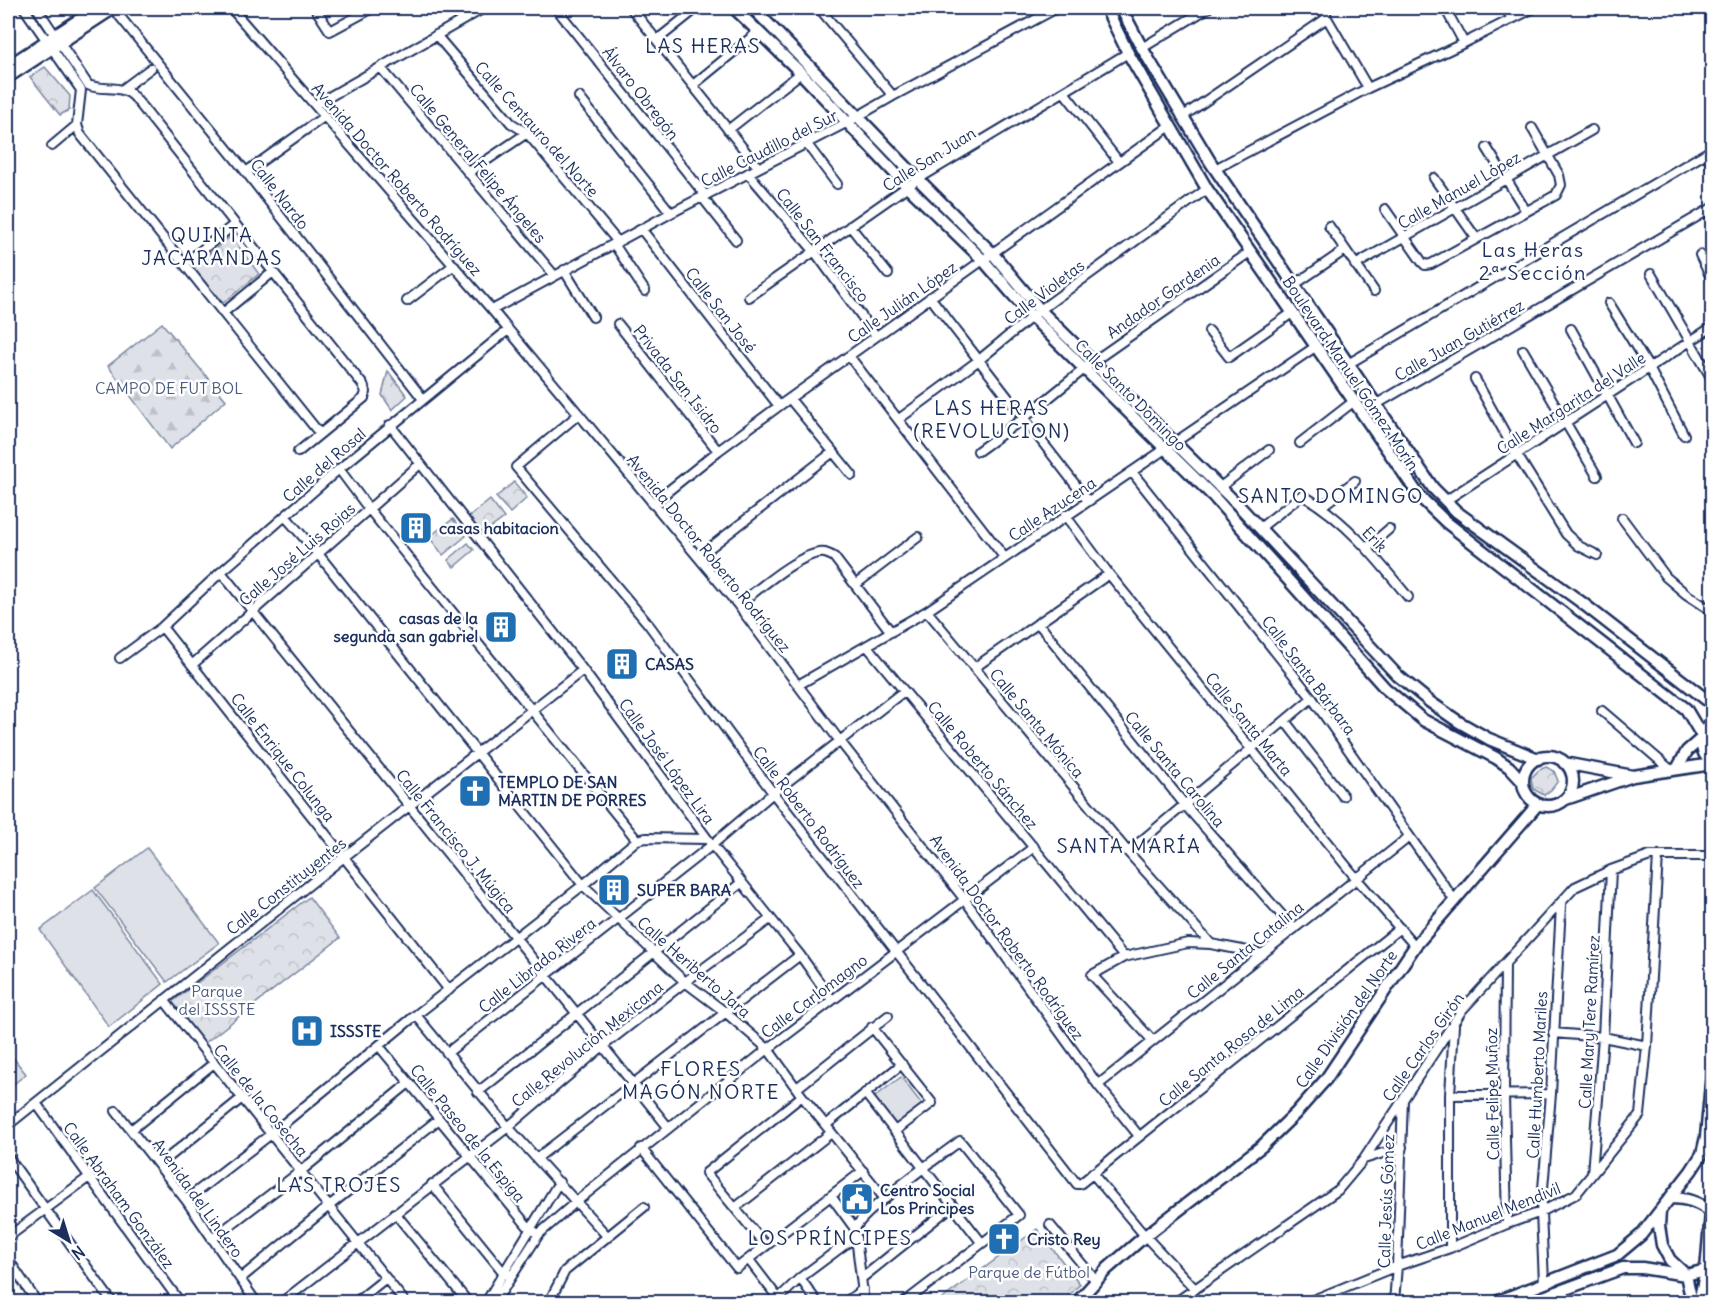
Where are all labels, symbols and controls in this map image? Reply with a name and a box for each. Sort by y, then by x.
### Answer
district label: LAS HERAS [645,33,761,58]
street label: Álvaro Obregón [598,42,684,144]
street label: Calle Centauro del Norte [471,57,603,201]
street label: Avenida Doctor Roberto Rodríguez [308,78,487,280]
street label: Calle General Felipe Ángeles [405,79,551,247]
street label: Calle Caudillo del Sur [697,105,841,191]
street label: Calle San Juan [879,122,979,196]
street label: Calle Manuel López [1394,147,1524,233]
street label: Calle Nardo [246,155,314,233]
street label: Calle San Francisco [772,184,874,306]
district label: QUINTA JACARANDAS [141,222,283,270]
district label: Las Heras 2ª Sección [1479,237,1587,285]
street label: Andador Gardenia [1102,249,1224,343]
street label: Calle Violetas [1000,255,1088,329]
street label: Calle Julián López [843,257,961,347]
street label: Calle San José [681,263,761,357]
street label: Boulevard Manuel Gómez Morín [1278,272,1424,474]
street label: Calle Juan Gutiérrez [1391,295,1528,385]
street label: Privada San Isidro [629,321,727,437]
street label: Calle Santo Domingo [1071,335,1191,455]
street label: Calle Margarita del Valle [1493,347,1649,459]
park label: CAMPO DE FUT BOL [95,378,243,398]
district label: LAS HERAS (REVOLUCION) [913,395,1071,443]
street label: Calle del Rosal [278,423,370,507]
street label: Avenida Doctor Roberto Rodríguez [623,450,795,656]
street label: Calle Azucena [1004,472,1100,546]
district label: SANTO DOMINGO [1238,483,1424,508]
street label: Calle José Luis Rojas [235,498,359,610]
building icon: casas habitacion [398,510,434,546]
place label: casas habitacion [439,518,559,538]
street label: Erik [1358,522,1392,556]
place label: casas de la segunda san gabriel [334,608,478,647]
building icon: casas de la segunda san gabriel [483,609,519,645]
street label: Calle Santa Bárbara [1258,611,1360,739]
building icon: CASAS [604,646,640,682]
place label: CASAS [645,654,694,674]
street label: Calle Santa Mónica [985,664,1089,782]
street label: Calle Santa Marta [1201,668,1297,780]
street label: Calle Enrique Colunga [226,689,340,825]
street label: Calle José López Lira [615,694,719,828]
street label: Calle Roberto Sánchez [923,697,1043,833]
street label: Calle Santa Carolina [1121,707,1229,831]
street label: Calle Roberto Rodríguez [749,742,869,893]
street label: Calle Francisco J. Múgica [392,765,520,917]
place label: TEMPLO DE SAN MARTIN DE PORRES [498,772,647,810]
church icon: TEMPLO DE SAN MARTIN DE PORRES [457,773,493,809]
street label: Avenida Doctor Roberto Rodríguez [926,830,1089,1044]
street label: Calle Constituyentes [222,833,350,939]
district label: SANTA MARÍA [1057,833,1201,858]
building icon: SUPER BARA [596,872,632,908]
place label: SUPER BARA [637,880,731,900]
street label: Calle Santa Catalina [1183,897,1307,1003]
street label: Calle Heriberto Jara [633,912,755,1022]
street label: Calle Librado Rivera [474,913,600,1017]
street label: Calle Mary Tere Ramírez [1574,934,1604,1109]
street label: Calle División del Norte [1291,946,1401,1092]
street label: Calle Carlomagno [757,949,871,1043]
street label: Calle Revolución Mexicana [507,977,667,1111]
park label: Parque del ISSSTE [179,981,255,1019]
street label: Calle Santa Rosa de Lima [1154,981,1308,1111]
street label: Calle Carlos Girón [1378,989,1468,1105]
street label: Calle Humberto Mariles [1523,991,1551,1159]
hospital icon: ISSSTE [289,1013,325,1049]
place label: ISSSTE [330,1021,381,1041]
street label: Calle Felipe Muñoz [1481,1027,1503,1161]
street label: Calle de la Cosecha [209,1040,313,1160]
district label: FLORES MAGÓN NORTE [622,1056,780,1104]
street label: Calle Paseo de la Espiga [406,1060,530,1206]
street label: Calle Abraham González [59,1118,179,1272]
street label: Calle Jesús Gómez [1374,1133,1398,1269]
street label: Avenida del Lindero [148,1135,248,1261]
district label: LAS TROJES [276,1172,402,1197]
street label: Calle Manuel Mendivil [1413,1178,1563,1254]
place label: Centro Social Los Principes [880,1180,975,1219]
public building icon: Centro Social Los Principes [839,1181,875,1217]
north arrow [39,1211,99,1271]
church icon: Cristo Rey [986,1221,1022,1257]
district label: LOS PRÍNCIPES [748,1225,912,1250]
place label: Cristo Rey [1027,1229,1101,1250]
text: N [68,1242,89,1264]
park label: Parque de Fútbol [968,1262,1090,1282]

